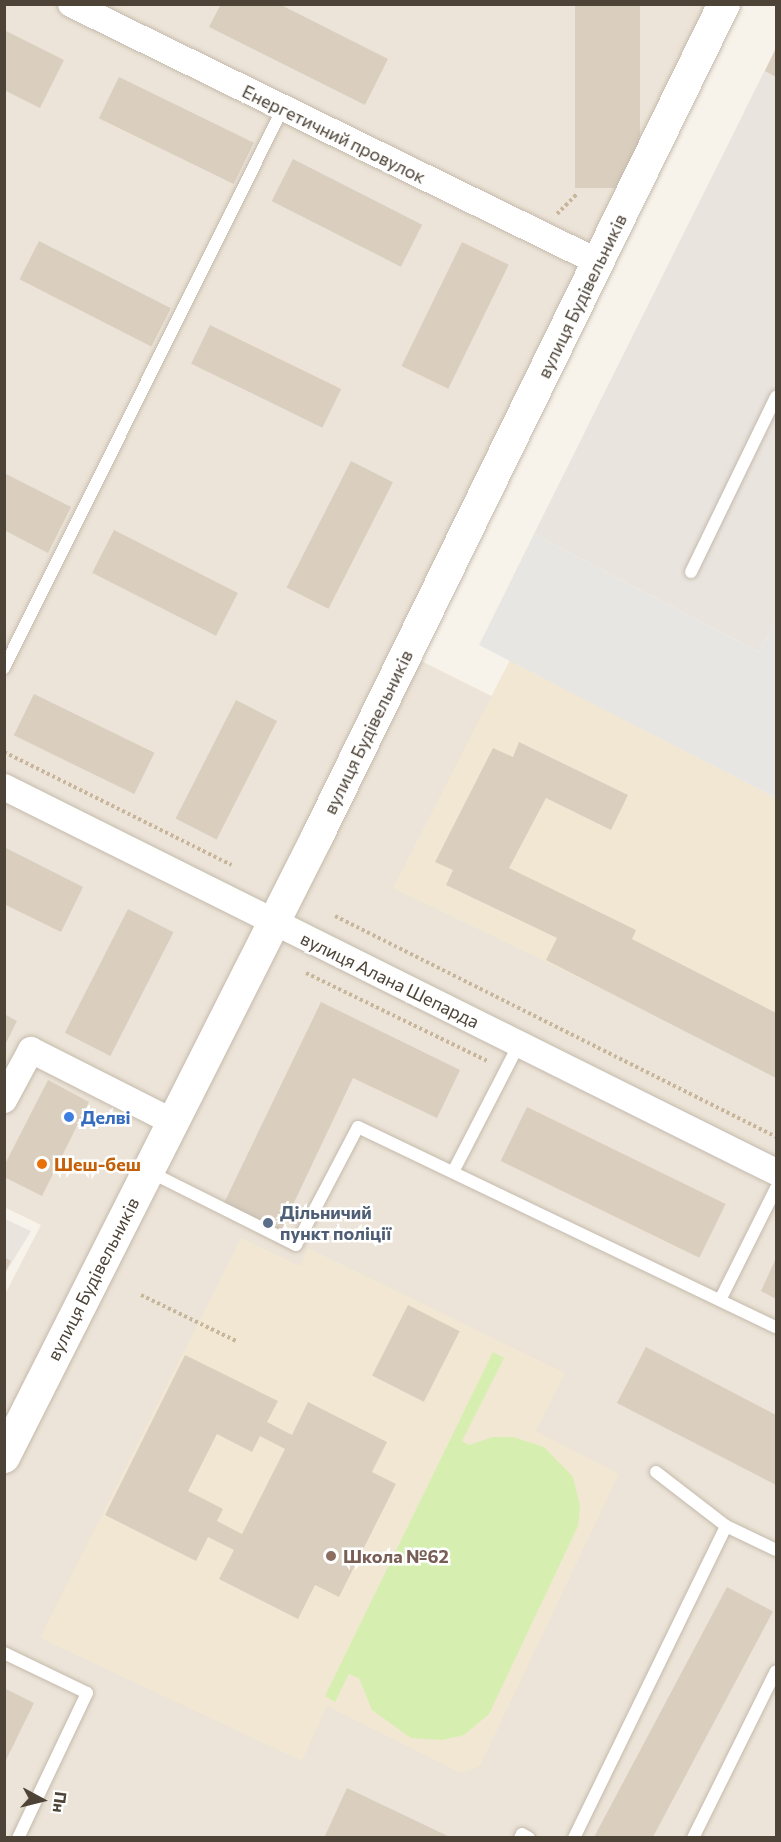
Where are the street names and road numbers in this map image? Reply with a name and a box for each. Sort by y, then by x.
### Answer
street label: Енергетичний провулок [239,80,429,188]
street label: вулиця Будівельників [533,210,631,382]
street label: вулиця Будівельників [319,646,417,818]
street label: вулиця Алана Шепарда [297,927,483,1033]
street label: вулиця Будівельників [42,1194,144,1364]

